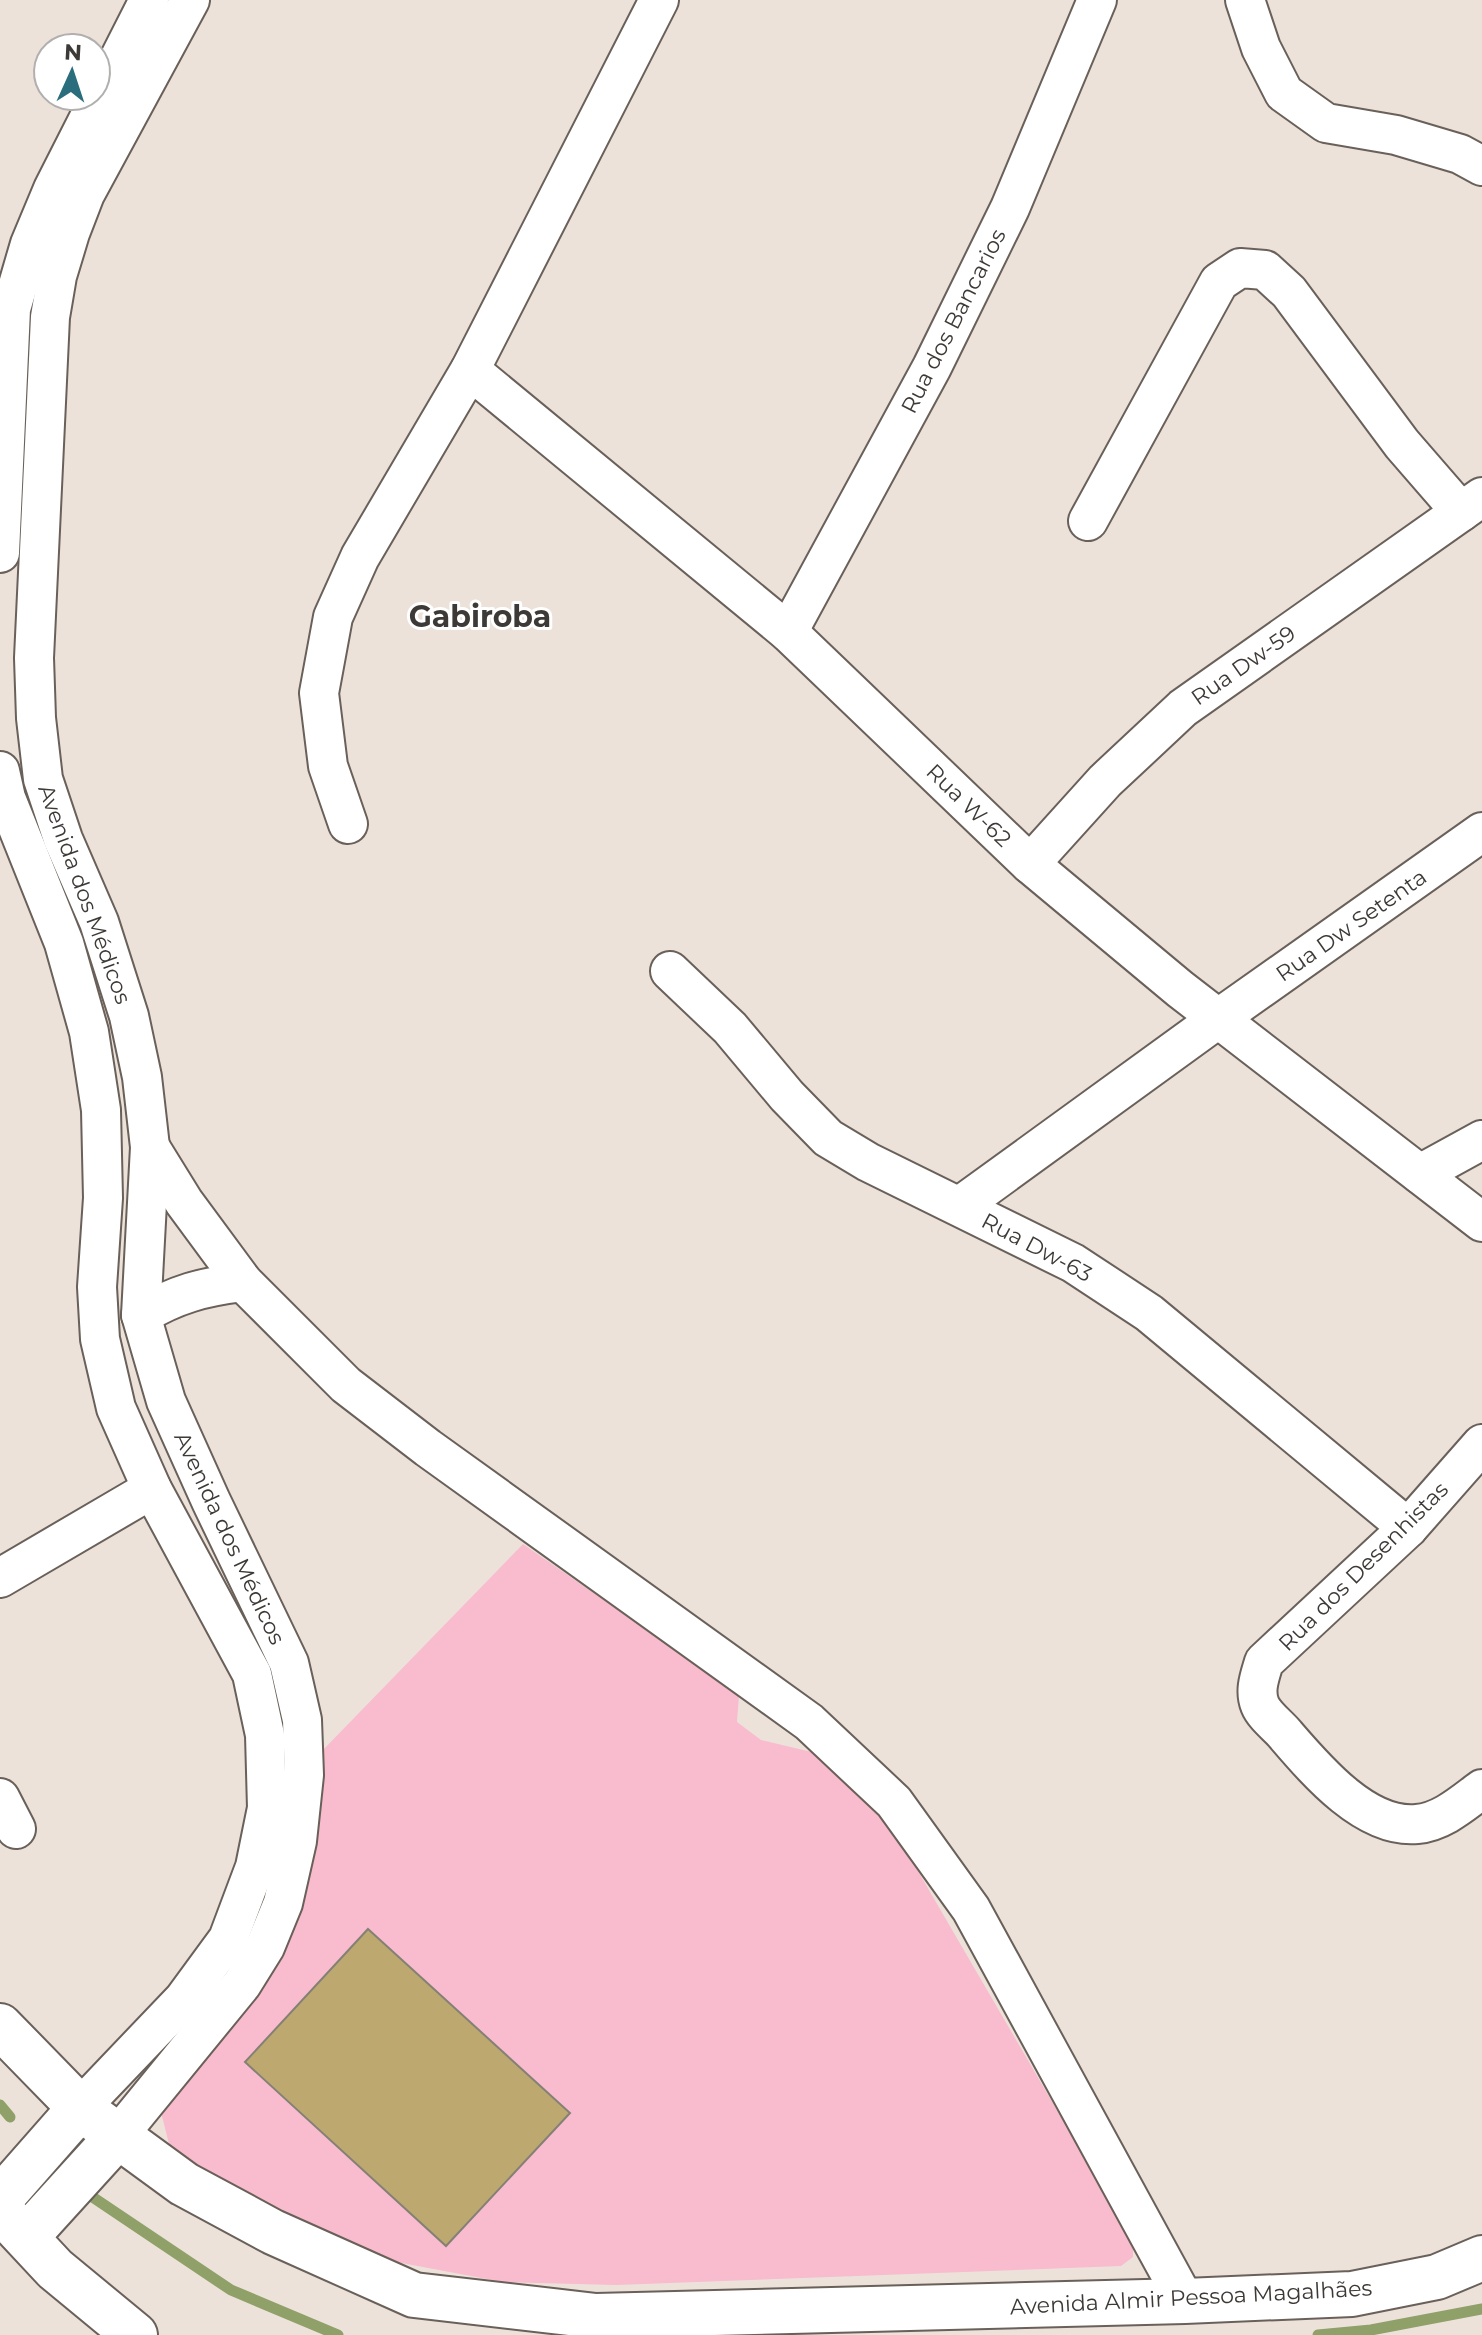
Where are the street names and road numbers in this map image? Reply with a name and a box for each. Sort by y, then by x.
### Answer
street label: Rua dos Bancarios [895,224,1012,418]
street label: Rua Dw-59 [1186,620,1301,711]
street label: Rua W-62 [920,758,1017,853]
street label: Avenida dos Médicos [32,781,137,1008]
street label: Rua Dw Setenta [1271,863,1432,987]
street label: Rua Dw-63 [977,1207,1097,1288]
street label: Avenida dos Médicos [168,1428,291,1649]
street label: Rua dos Desenhistas [1273,1476,1454,1657]
street label: Avenida Almir Pessoa Magalhães [1009,2275,1373,2320]

